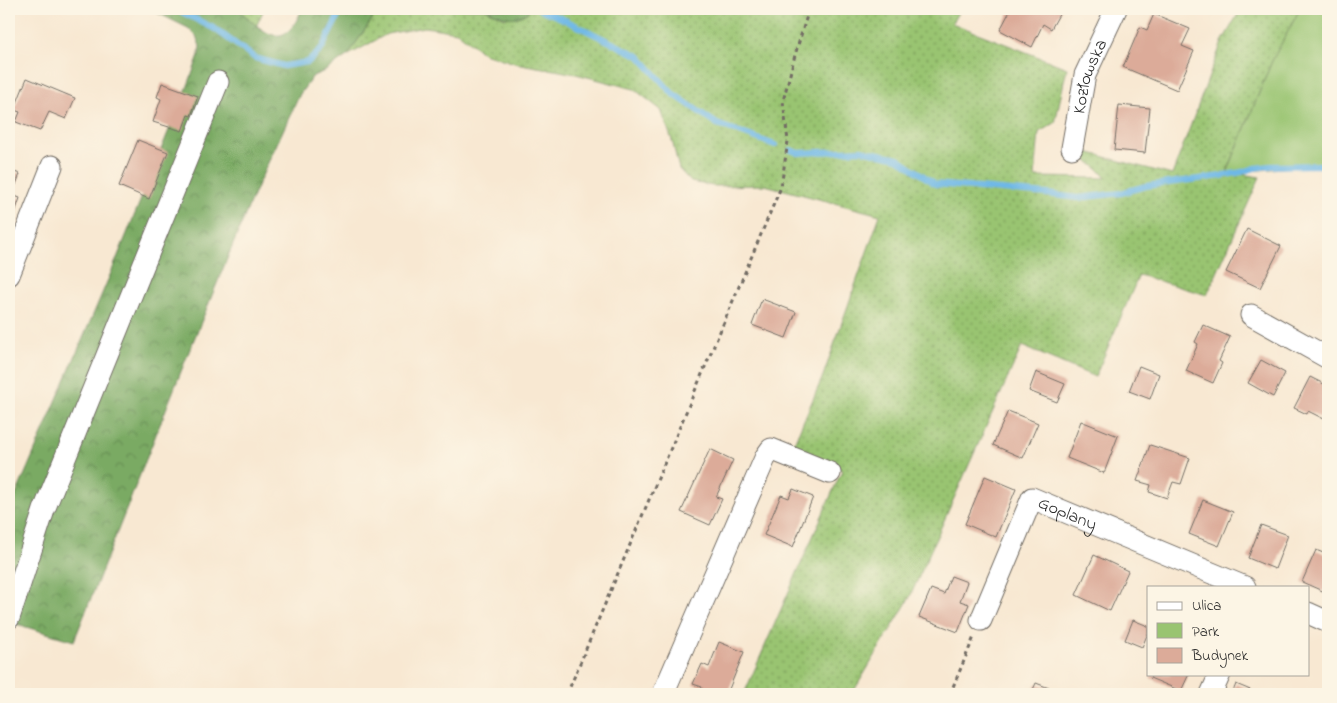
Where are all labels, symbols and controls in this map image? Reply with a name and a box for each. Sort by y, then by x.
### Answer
street label: Kozłowska [1067,35,1115,116]
street label: Goplany [1034,491,1100,539]
legend [1147,586,1310,676]
text: Ulica [1192,595,1221,617]
text: Park [1192,621,1220,643]
text: Budynek [1191,645,1249,668]

